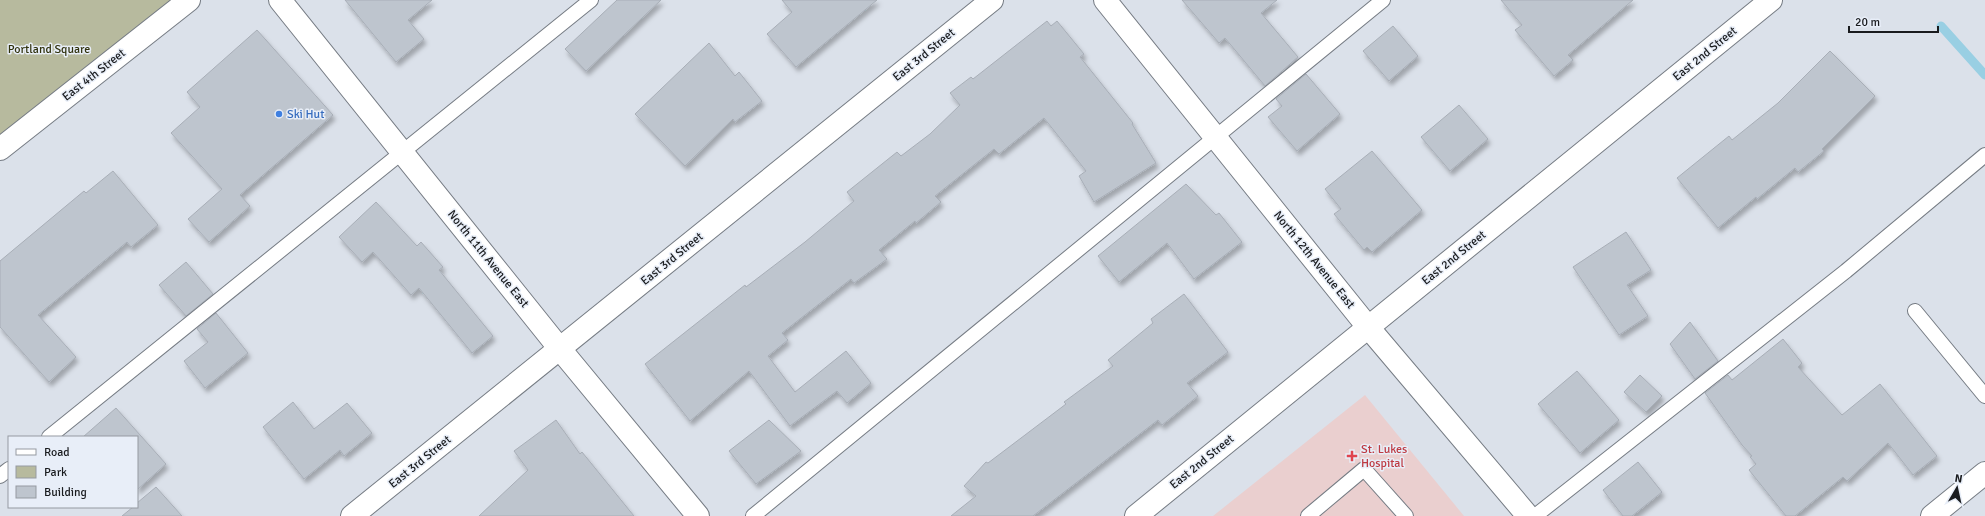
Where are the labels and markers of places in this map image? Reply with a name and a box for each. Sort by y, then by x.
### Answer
place label: Ski Hut [287,107,324,122]
marker: Ski Hut [274,109,284,119]
place label: St. Lukes Hospital [1361,442,1407,471]
marker: St. Lukes Hospital [1346,450,1358,462]

